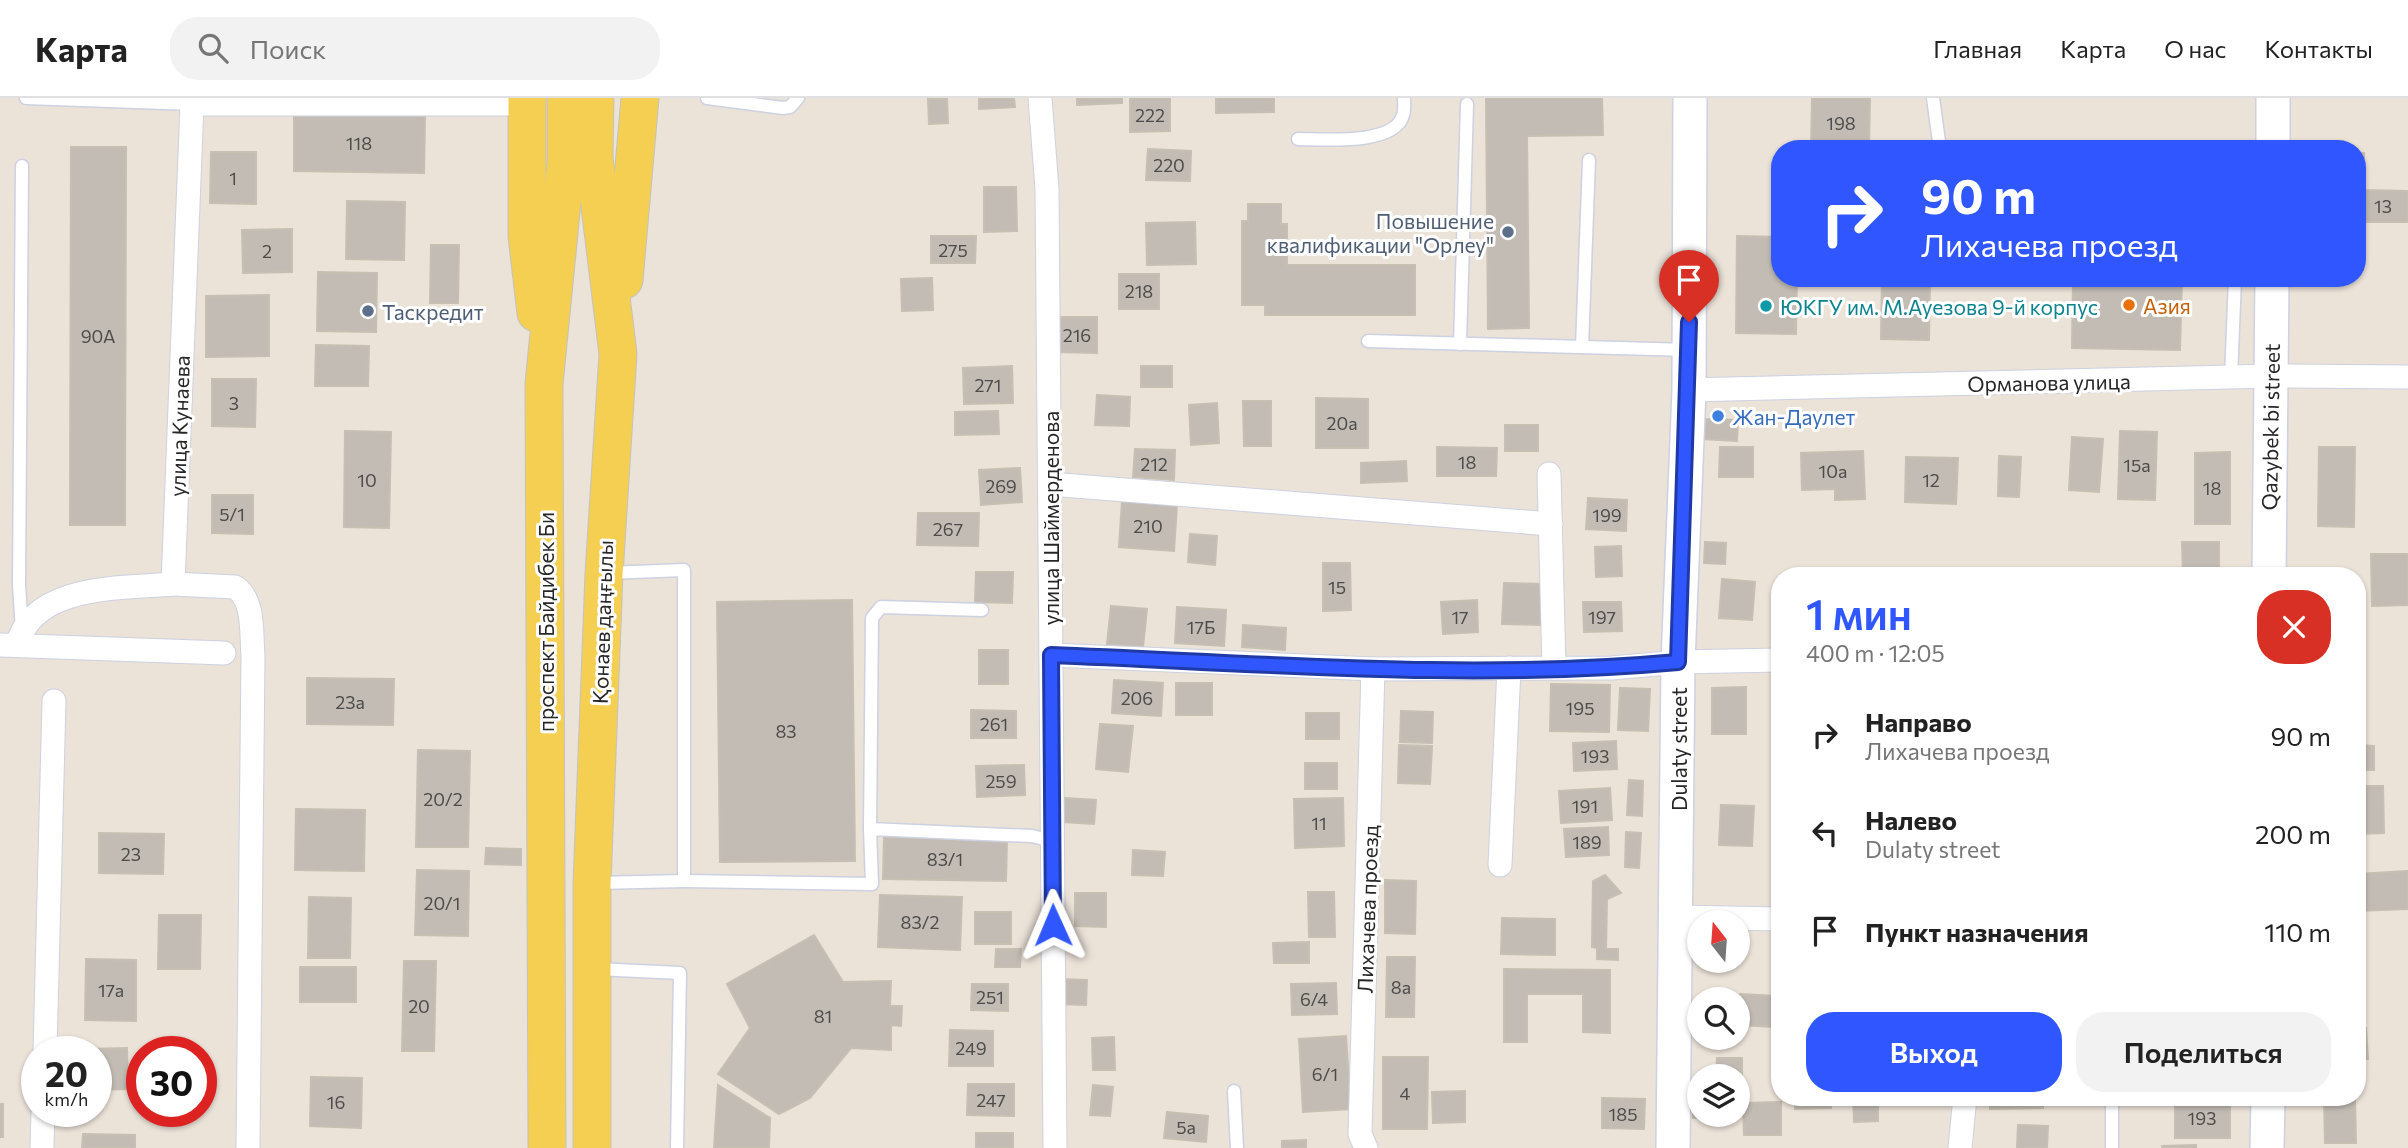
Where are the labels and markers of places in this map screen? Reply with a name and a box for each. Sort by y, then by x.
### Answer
place label: Повышение квалификации "Орлеу" [1267,208,1494,257]
marker: Повышение квалификации "Орлеу" [1500,224,1516,240]
pin [1659,250,1719,322]
place label: Азия [2143,293,2191,318]
place label: ЮКГУ им. М.Ауезова 9-й корпус [1780,294,2098,319]
marker: Азия [2121,297,2137,313]
marker: ЮКГУ им. М.Ауезова 9-й корпус [1758,298,1774,314]
place label: Таскредит [382,299,484,324]
marker: Таскредит [360,303,376,319]
place label: Жан-Даулет [1732,404,1855,429]
marker: Жан-Даулет [1710,408,1726,424]

